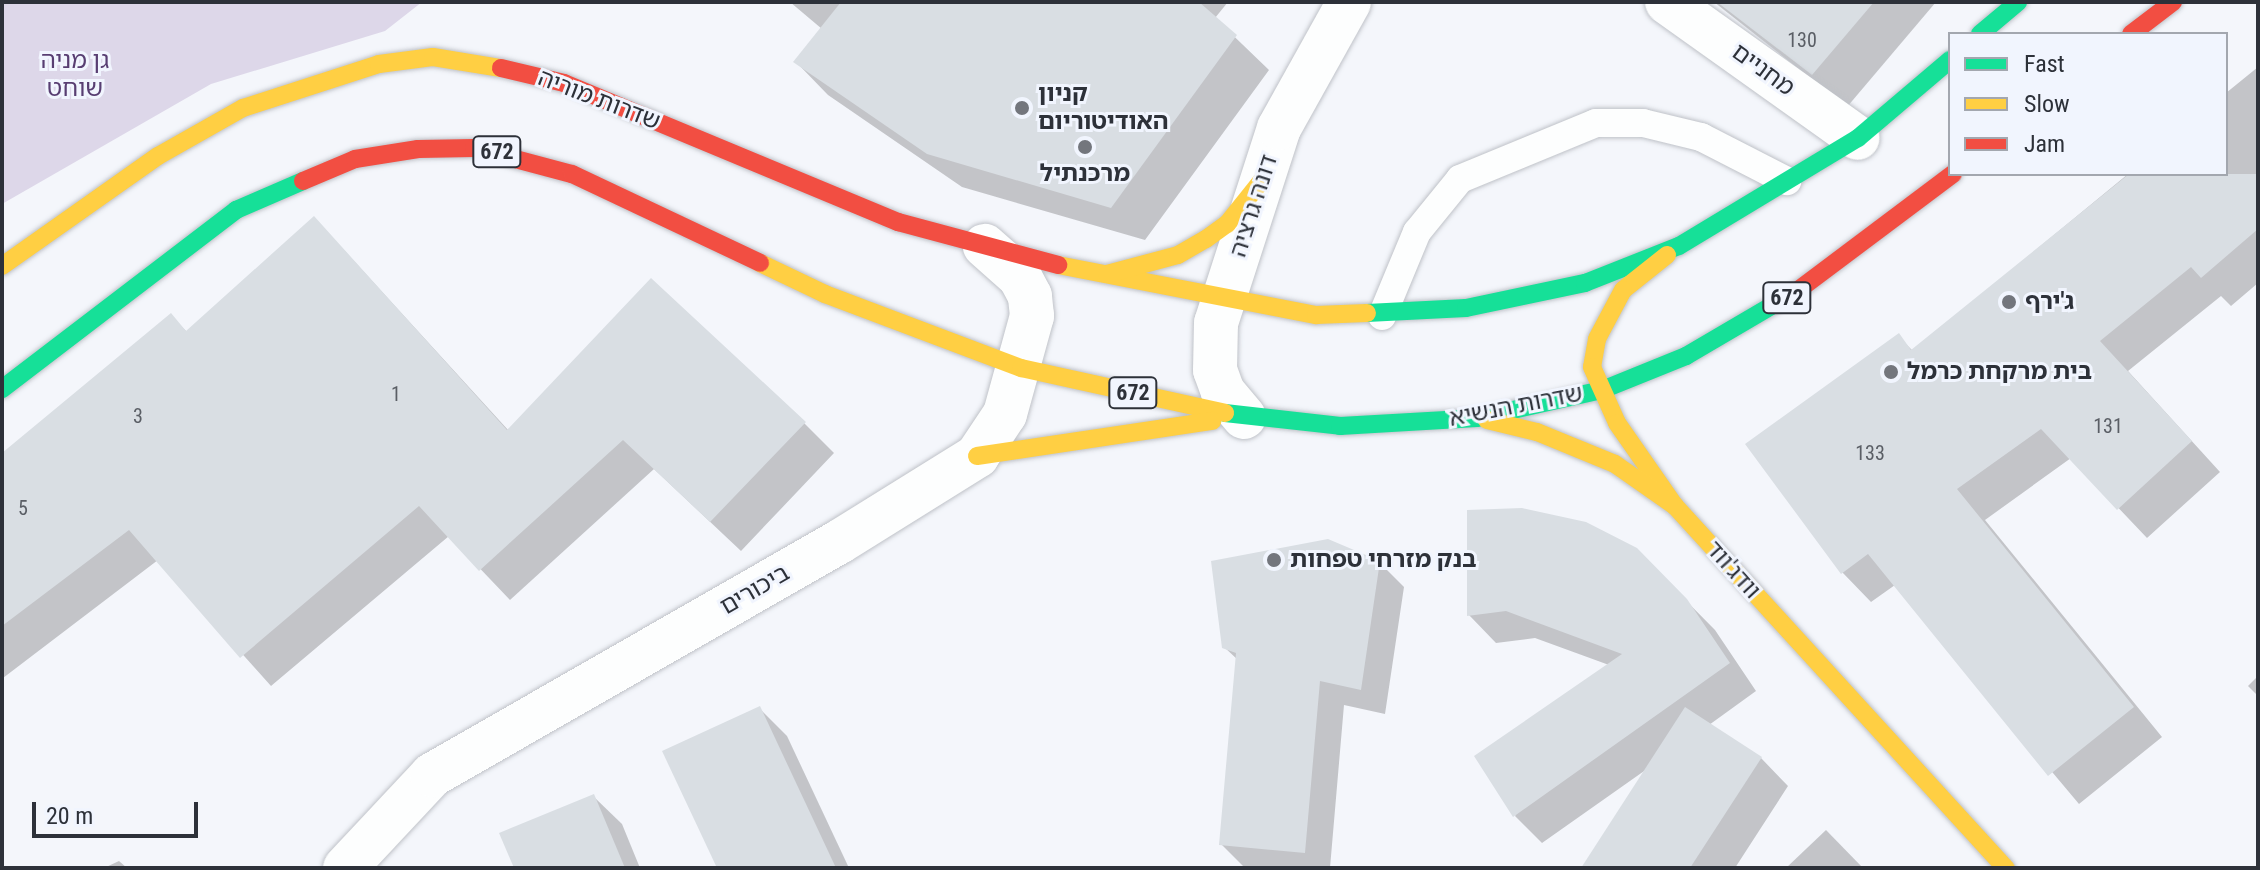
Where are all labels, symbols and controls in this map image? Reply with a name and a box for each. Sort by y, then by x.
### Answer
house number: 130 [1787,28,1817,52]
legend [1948,32,2228,176]
street label: מחניים [1726,38,1800,102]
park label: גן מניה שוחט [41,47,109,103]
text: Fast [2024,50,2065,78]
street label: שדרות מוריה [534,64,664,136]
place label: קניון האודיטוריום [1038,80,1169,136]
text: Slow [2024,90,2070,118]
marker: קניון האודיטוריום [1013,99,1031,117]
text: Jam [2024,130,2065,158]
road number: 672 [471,134,523,170]
marker: מרכנתיל [1076,138,1094,156]
street label: דונה גרציה [1224,151,1284,261]
place label: מרכנתיל [1040,160,1130,188]
road number: 672 [1761,280,1813,316]
place label: ג'ירף [2025,288,2074,316]
marker: ג'ירף [2000,293,2018,311]
place label: בית מרקחת כרמל [1907,358,2092,386]
marker: בית מרקחת כרמל [1882,363,1900,381]
road number: 672 [1107,375,1159,411]
street label: שדרות הנשיא [1447,379,1585,433]
house number: 1 [391,382,401,406]
house number: 3 [133,404,143,428]
house number: 131 [2093,414,2123,438]
house number: 133 [1855,441,1885,465]
house number: 5 [18,496,28,520]
street label: וודג'ווד [1700,535,1766,605]
place label: בנק מזרחי טפחות [1290,546,1476,574]
marker: בנק מזרחי טפחות [1265,551,1283,569]
street label: ביכורים [715,559,795,621]
scale bar [36,786,202,836]
text: 20 m [46,802,93,830]

